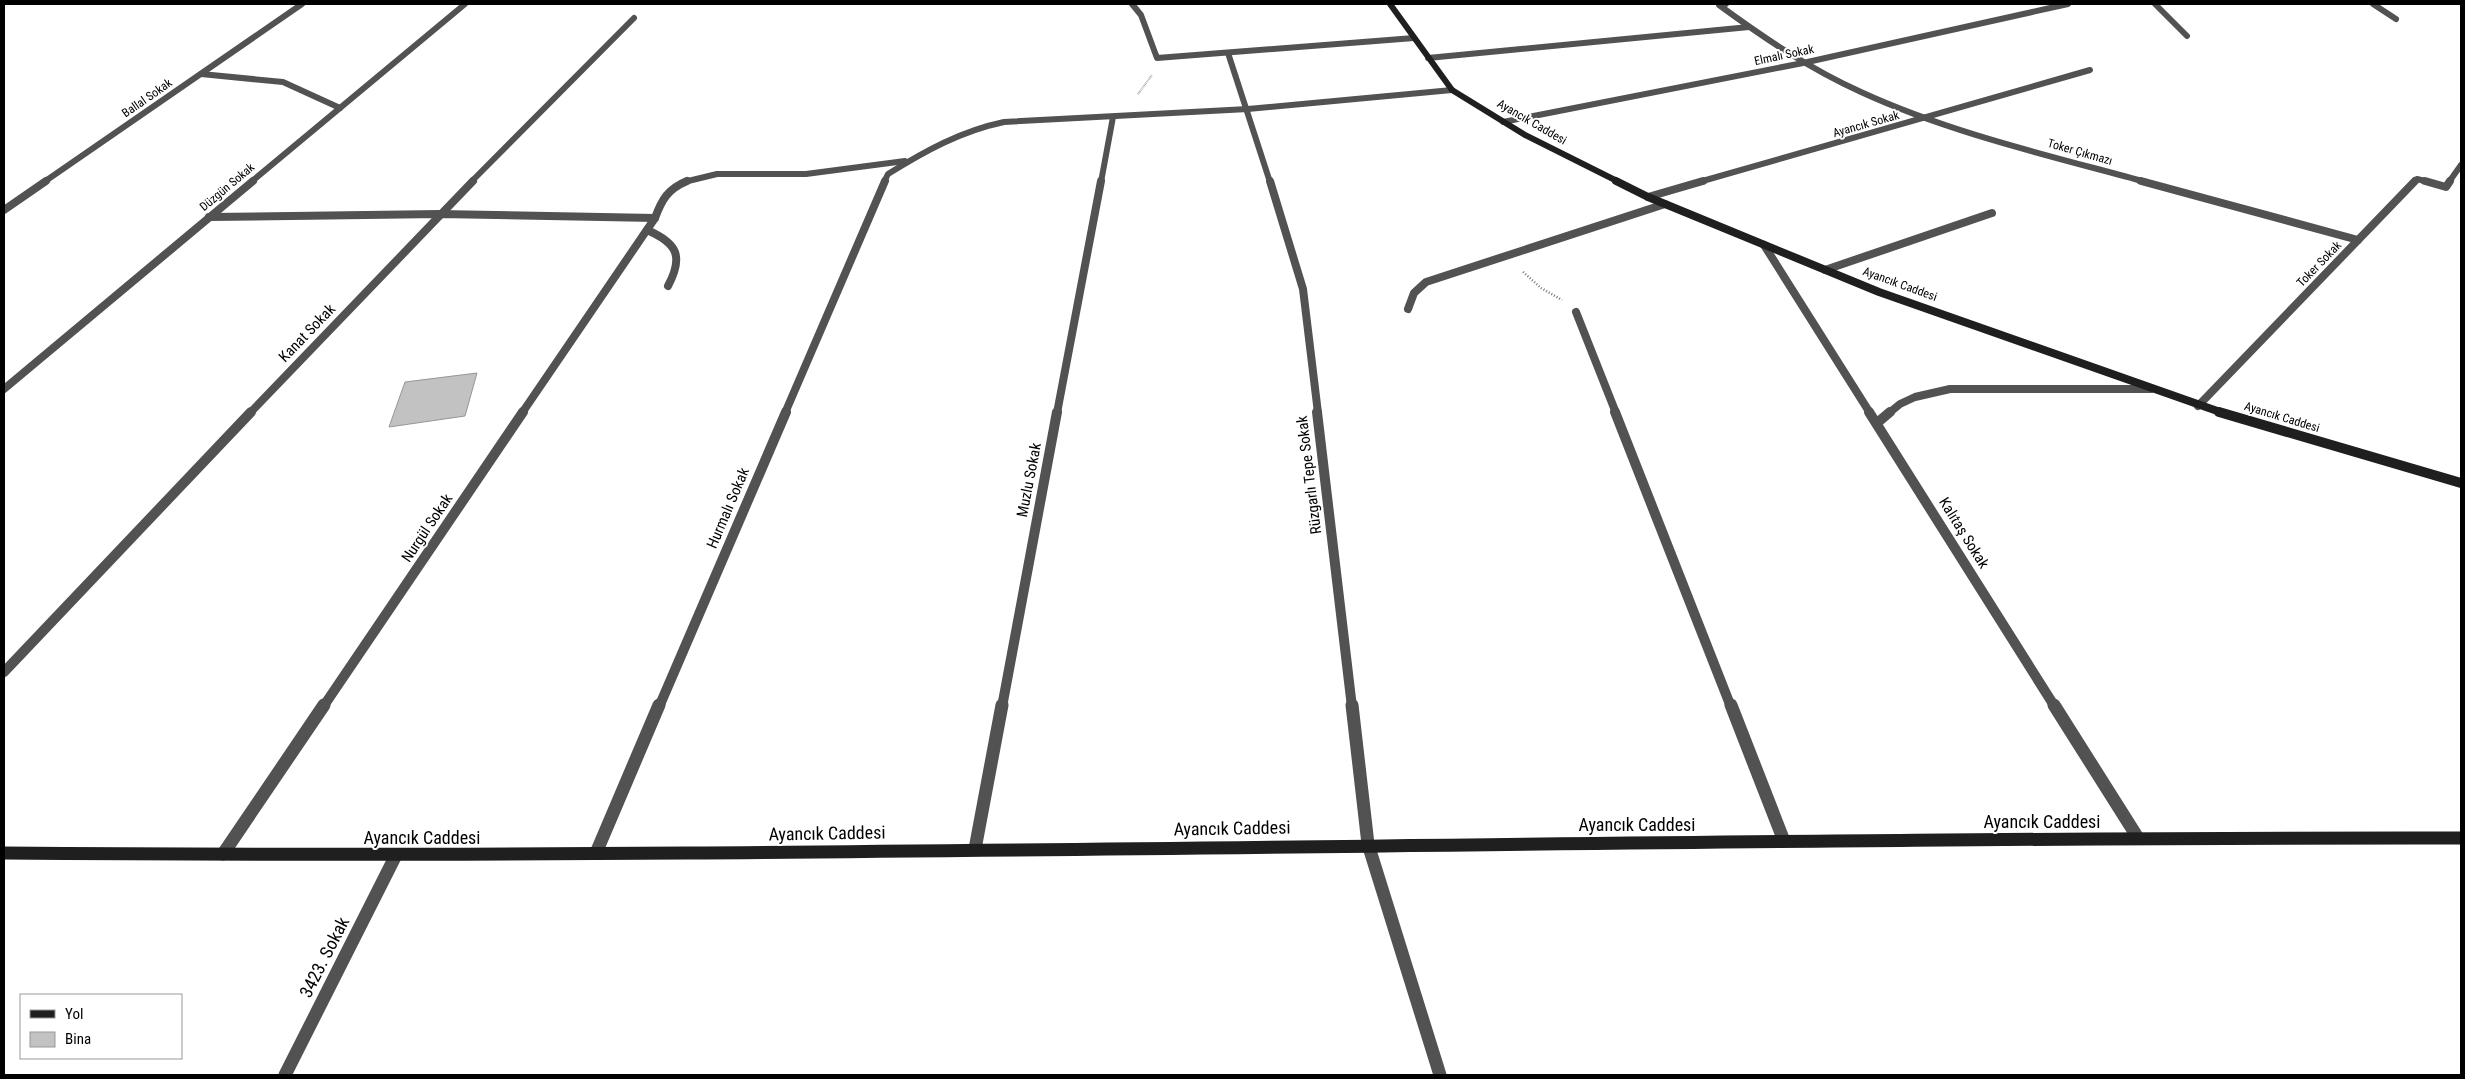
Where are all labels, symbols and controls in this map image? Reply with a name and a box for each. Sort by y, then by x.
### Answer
street label: Elmalı Sokak [1753,42,1816,68]
street label: Ballal Sokak [119,75,175,120]
street label: Ayancık Caddesi [1495,96,1569,148]
street label: Ayancık Sokak [1831,108,1901,140]
street label: Toker Çıkmazı [2046,136,2114,168]
street label: Düzgün Sokak [197,160,258,214]
street label: Toker Sokak [2294,238,2345,290]
street label: Ayancık Caddesi [1861,264,1939,304]
street label: Kanat Sokak [275,300,339,366]
street label: Ayancık Caddesi [2243,399,2321,435]
street label: Rüzgarlı Tepe Sokak [1293,415,1325,535]
street label: Muzlu Sokak [1013,441,1045,519]
street label: Hurmalı Sokak [703,465,753,551]
street label: Nurgül Sokak [398,490,457,566]
street label: Kalıtaş Sokak [1935,494,1993,572]
street label: Ayancık Caddesi [1984,811,2100,832]
street label: Ayancık Caddesi [1579,814,1695,835]
street label: Ayancık Caddesi [1173,816,1291,840]
street label: Ayancık Caddesi [768,821,886,845]
street label: Ayancık Caddesi [364,827,480,848]
street label: 3423. Sokak [295,913,353,1001]
legend [20,994,182,1059]
text: Yol [65,1005,83,1023]
text: Bina [65,1030,91,1048]

